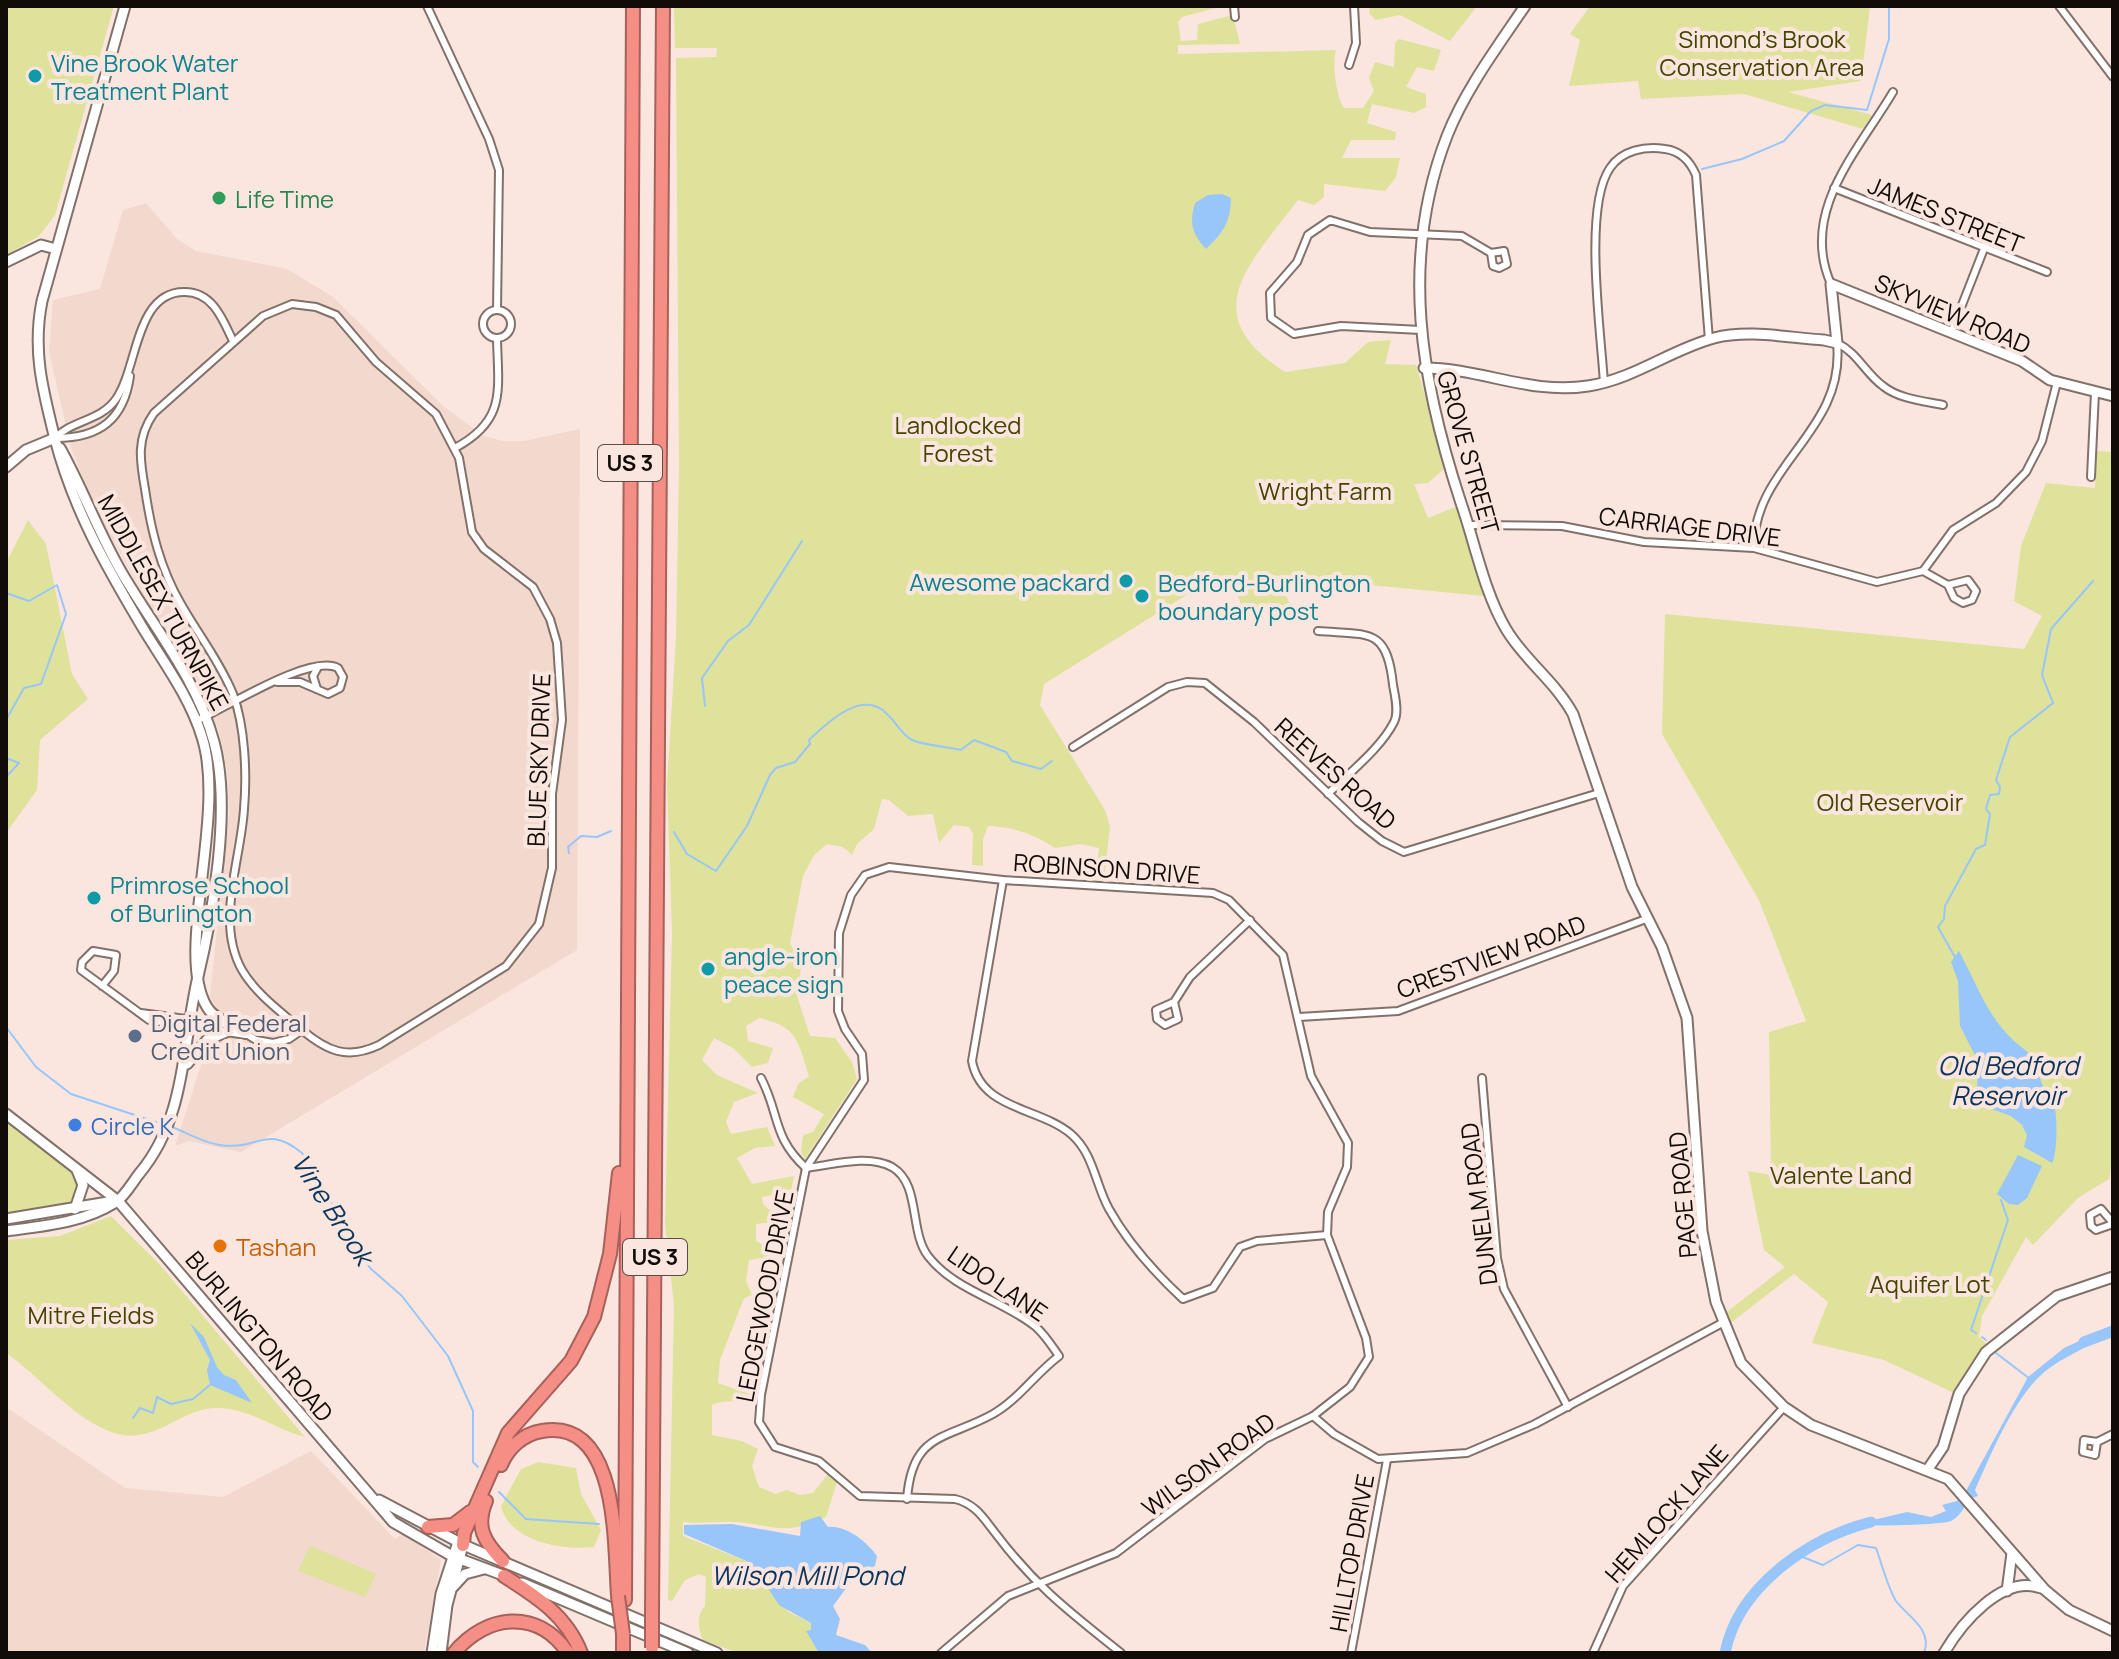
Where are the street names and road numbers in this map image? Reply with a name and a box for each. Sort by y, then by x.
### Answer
street label: JAMES STREET [1864,168,2029,260]
street label: SKYVIEW ROAD [1870,265,2036,361]
street label: GROVE STREET [1430,367,1508,538]
road number: US 3 [598,445,662,481]
street label: MIDDLESEX TURNPIKE [91,488,237,716]
street label: CARRIAGE DRIVE [1597,498,1783,554]
street label: BLUE SKY DRIVE [518,673,558,847]
street label: REEVES ROAD [1268,710,1404,836]
street label: ROBINSON DRIVE [1012,845,1202,891]
street label: CRESTVIEW ROAD [1392,906,1590,1006]
street label: DUNELM ROAD [1452,1121,1504,1287]
street label: PAGE ROAD [1660,1130,1704,1260]
street label: LEDGEWOOD DRIVE [727,1187,801,1405]
street label: LIDO LANE [942,1238,1054,1328]
road number: US 3 [623,1239,687,1275]
street label: BURLINGTON ROAD [179,1244,341,1428]
street label: WILSON ROAD [1135,1404,1281,1524]
street label: HEMLOCK LANE [1597,1437,1735,1589]
street label: HILLTOP DRIVE [1321,1471,1381,1635]

